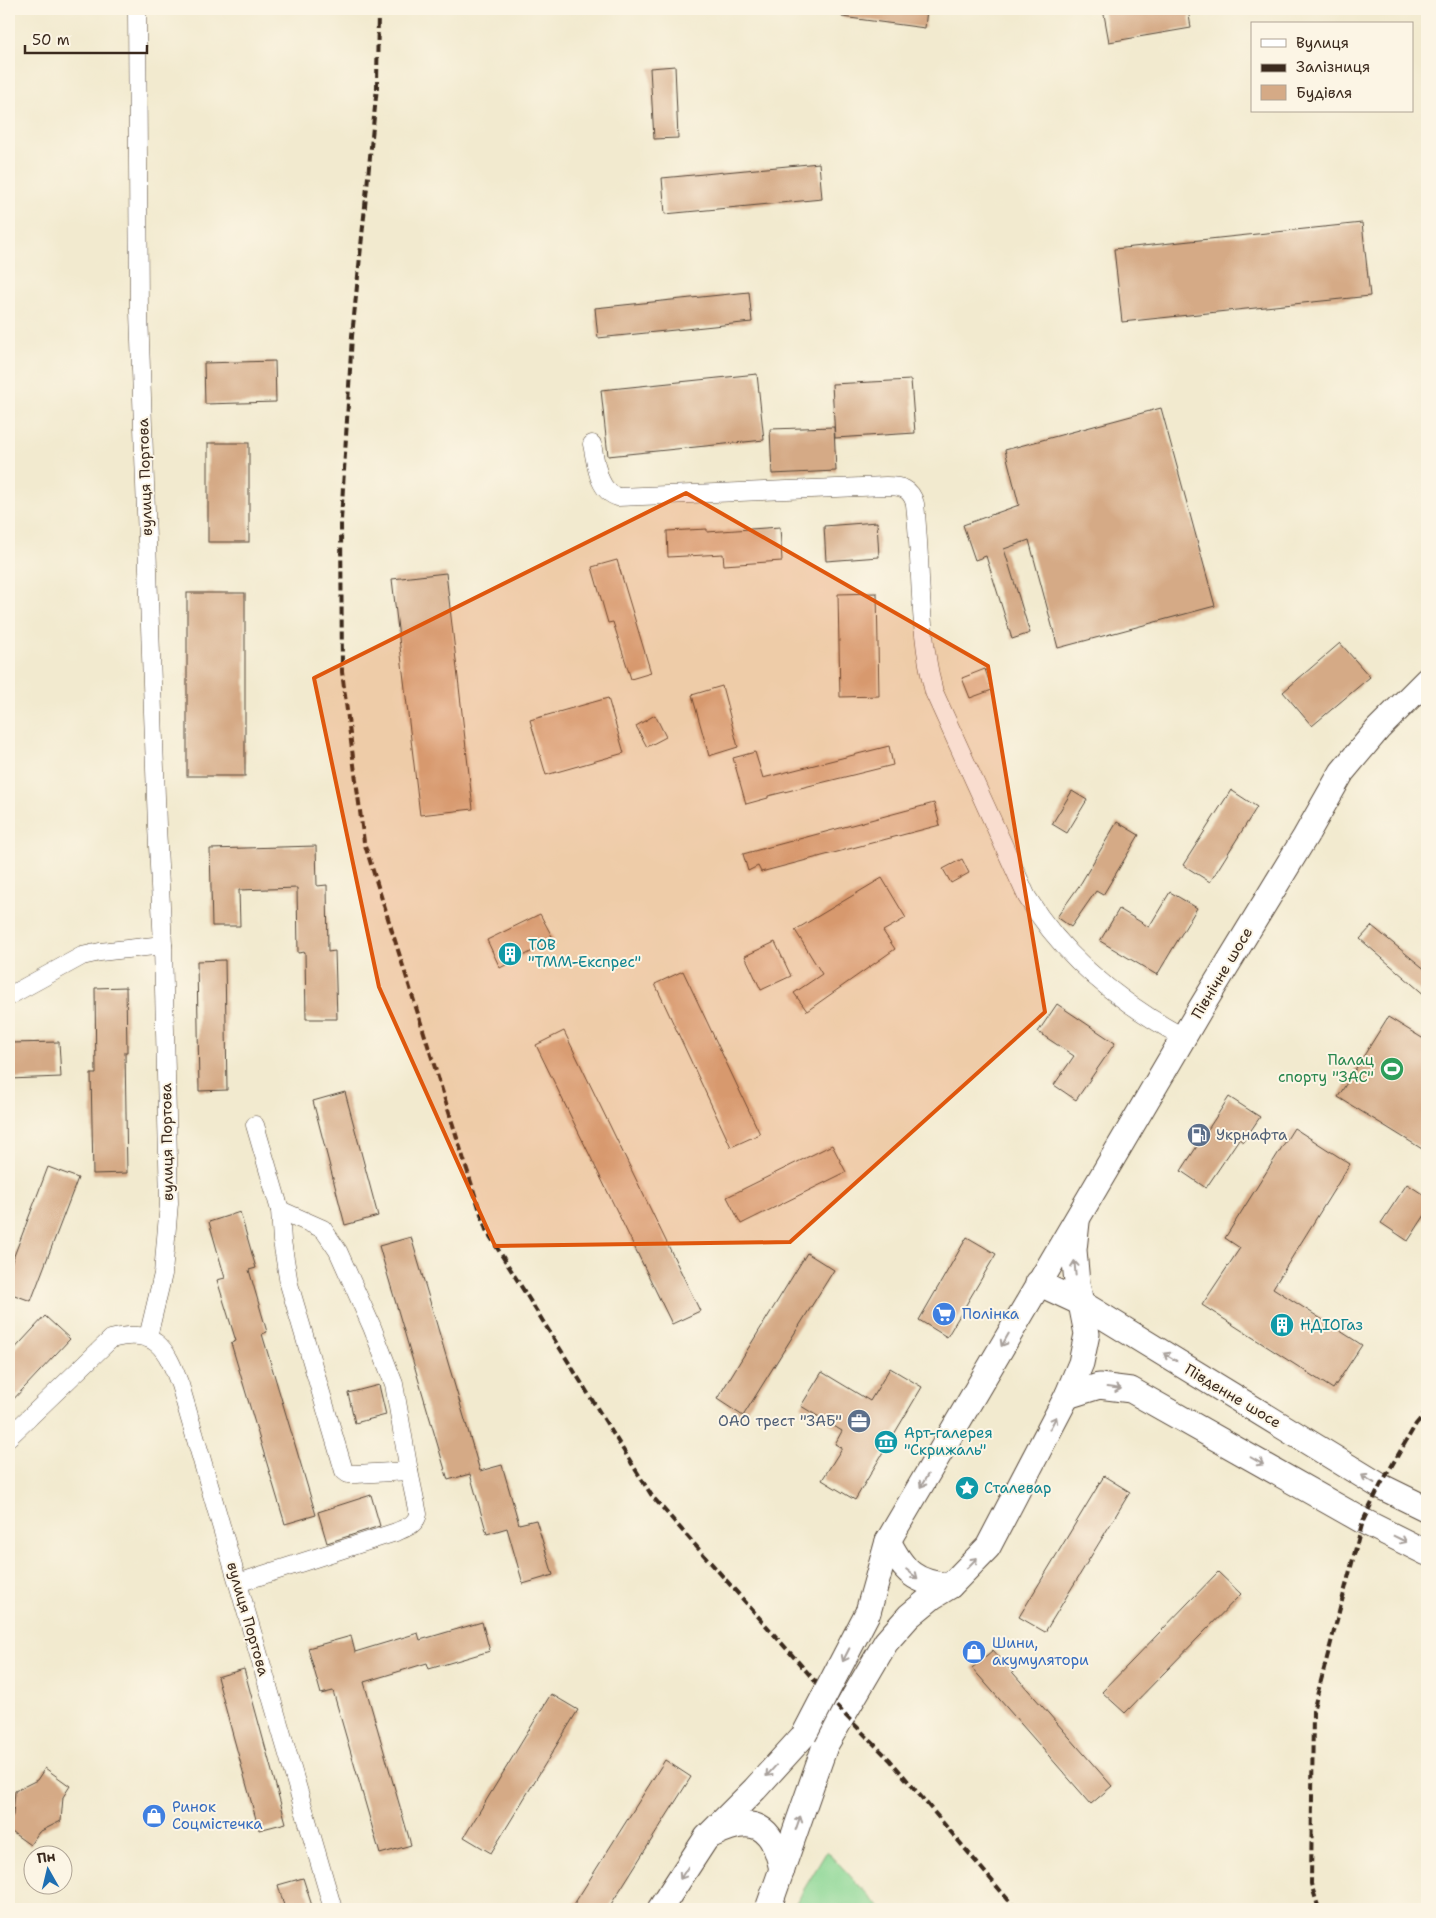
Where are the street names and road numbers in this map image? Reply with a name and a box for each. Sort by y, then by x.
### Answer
street label: вулиця Портова [133,417,157,536]
street label: Північне шосе [1187,924,1257,1022]
street label: вулиця Портова [156,1082,178,1201]
street label: Південне шосе [1181,1359,1285,1433]
street label: вулиця Портова [222,1560,274,1679]

